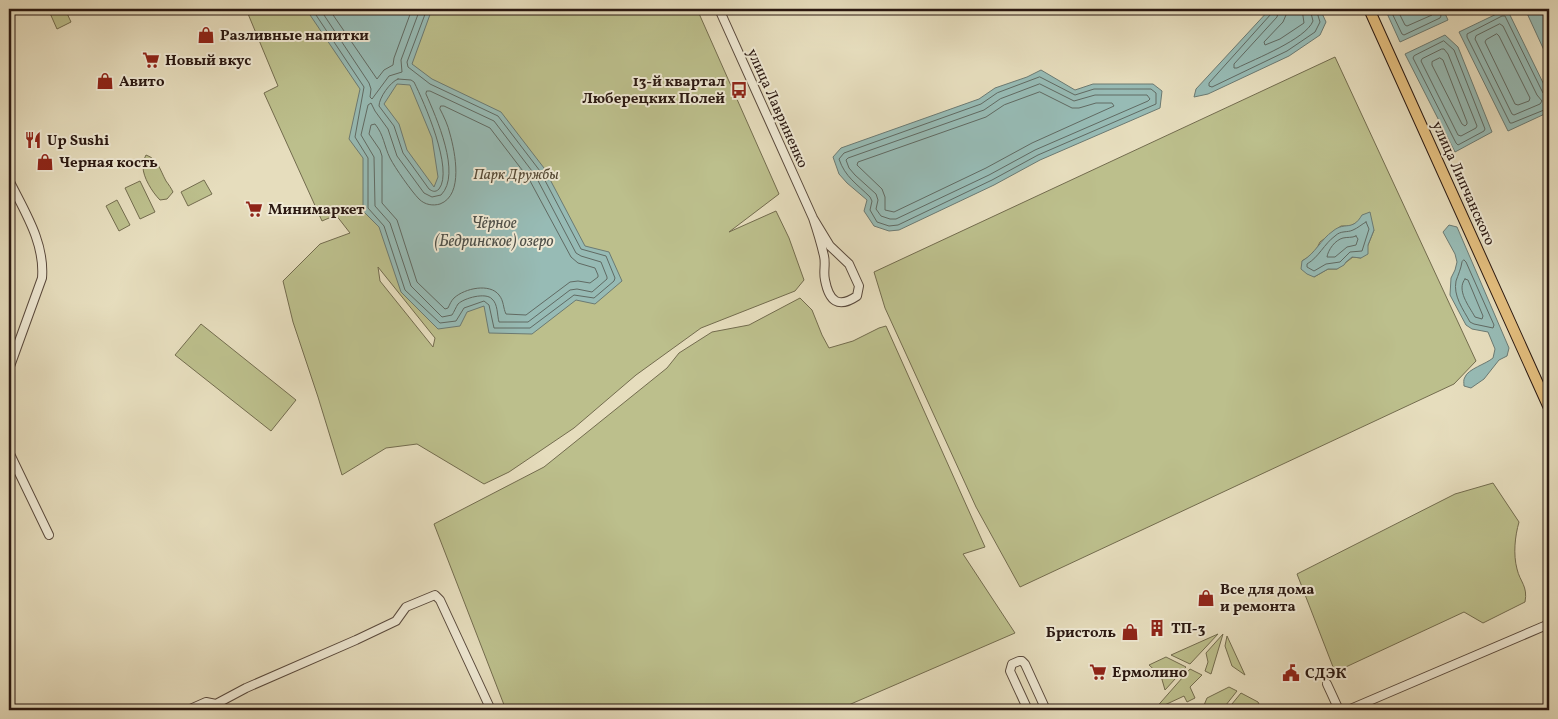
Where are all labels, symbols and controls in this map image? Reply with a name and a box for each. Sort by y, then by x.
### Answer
shop icon: Разливные напитки [196,25,216,45]
place label: Разливные напитки [220,26,369,47]
street label: улица Лавриненко [741,45,812,172]
supermarket icon: Новый вкус [141,50,161,70]
place label: Новый вкус [165,51,251,72]
shop icon: Авито [95,71,115,91]
place label: Авито [119,72,165,93]
place label: 13-й квартал Люберецких Полей [582,72,725,110]
bus stop icon: 13-й квартал Люберецких Полей [729,80,749,100]
street label: улица Липчанского [1426,118,1500,249]
restaurant icon: Up Sushi [23,130,43,150]
place label: Up Sushi [47,131,109,152]
shop icon: Черная кость [35,152,55,172]
place label: Черная кость [59,153,158,174]
park label: Парк Дружбы [473,165,559,186]
supermarket icon: Минимаркет [244,199,264,219]
place label: Минимаркет [268,200,365,221]
water label: Чёрное (Бедринское) озеро [434,213,554,253]
place label: Все для дома и ремонта [1220,580,1314,618]
shop icon: Все для дома и ремонта [1196,588,1216,608]
building icon: ТП-3 [1147,618,1167,638]
place label: ТП-3 [1171,619,1206,640]
shop icon: Бристоль [1120,622,1140,642]
place label: Бристоль [1046,623,1116,644]
supermarket icon: Ермолино [1088,662,1108,682]
place label: Ермолино [1112,663,1188,684]
public building icon: СДЭК [1281,663,1301,683]
place label: СДЭК [1305,664,1346,685]

